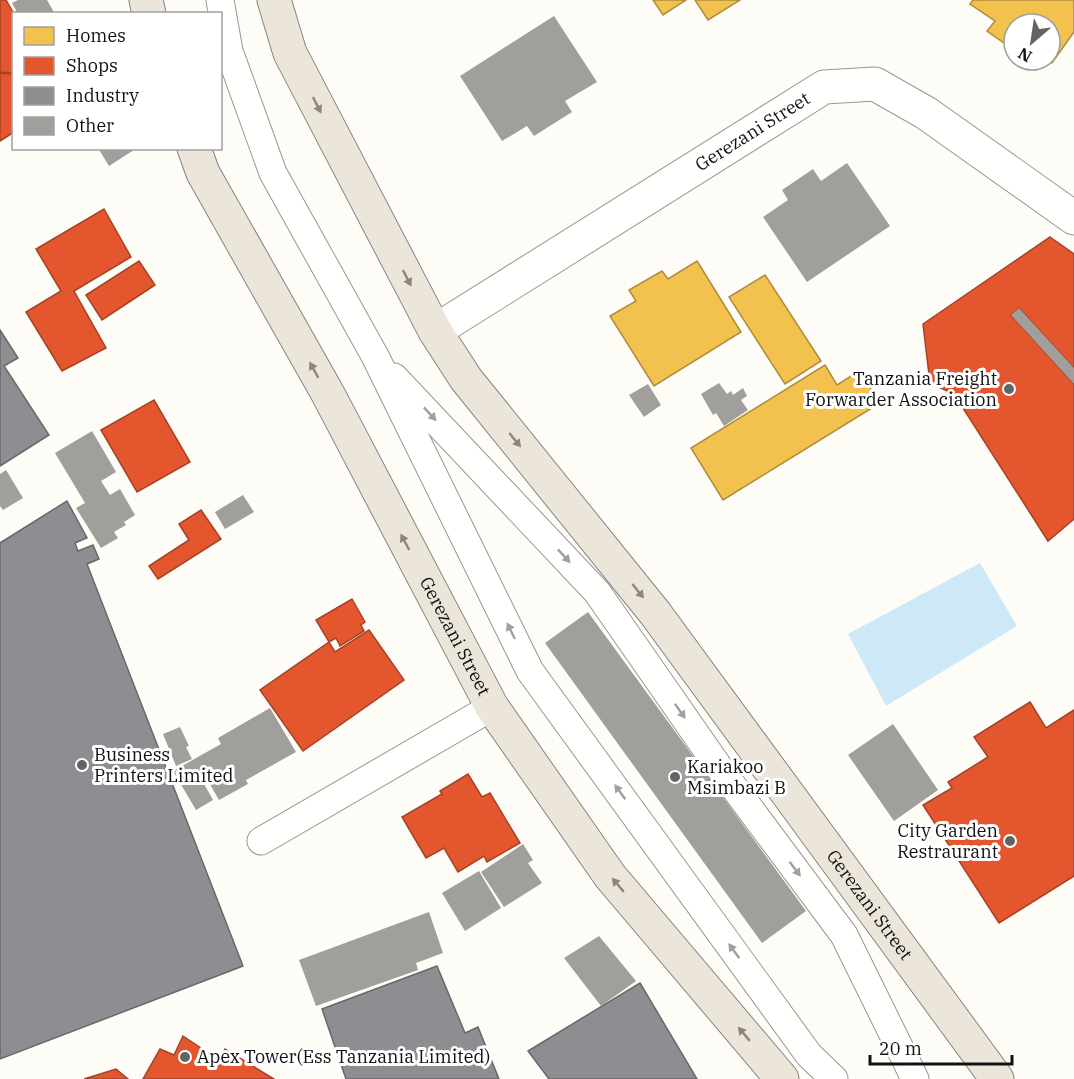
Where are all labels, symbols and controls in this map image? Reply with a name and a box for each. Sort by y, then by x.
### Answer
legend [12,12,222,150]
north arrow [1002,12,1062,72]
text: Homes [66,24,126,47]
text: N [1014,43,1035,67]
text: Shops [66,54,118,77]
text: Industry [66,84,139,107]
street label: Gerezani Street [691,87,814,176]
one-way arrow [312,96,322,114]
text: Other [66,114,114,137]
one-way arrow [402,269,412,287]
one-way arrow [309,361,319,378]
place label: Tanzania Freight Forwarder Association [805,367,997,411]
marker: Tanzania Freight Forwarder Association [1002,382,1016,396]
one-way arrow [422,407,436,421]
one-way arrow [508,432,521,447]
one-way arrow [400,533,410,550]
one-way arrow [556,548,570,562]
street label: Gerezani Street [415,573,496,699]
one-way arrow [631,583,644,599]
one-way arrow [506,623,515,640]
one-way arrow [674,703,686,719]
place label: Business Printers Limited [94,743,234,787]
place label: Kariakoo Msimbazi B [687,755,786,799]
marker: Business Printers Limited [75,758,89,772]
marker: Kariakoo Msimbazi B [668,770,682,784]
one-way arrow [614,785,626,800]
place label: City Garden Restraurant [897,819,998,863]
marker: City Garden Restraurant [1003,834,1017,848]
street label: Gerezani Street [822,845,918,964]
one-way arrow [789,861,801,877]
one-way arrow [612,877,625,893]
one-way arrow [728,943,740,958]
one-way arrow [738,1026,751,1042]
scale bar [870,1028,1012,1066]
text: 20 m [879,1037,922,1060]
place label: Apex Tower(Ess Tanzania Limited) [197,1045,490,1068]
marker: Apex Tower(Ess Tanzania Limited) [178,1050,192,1064]

